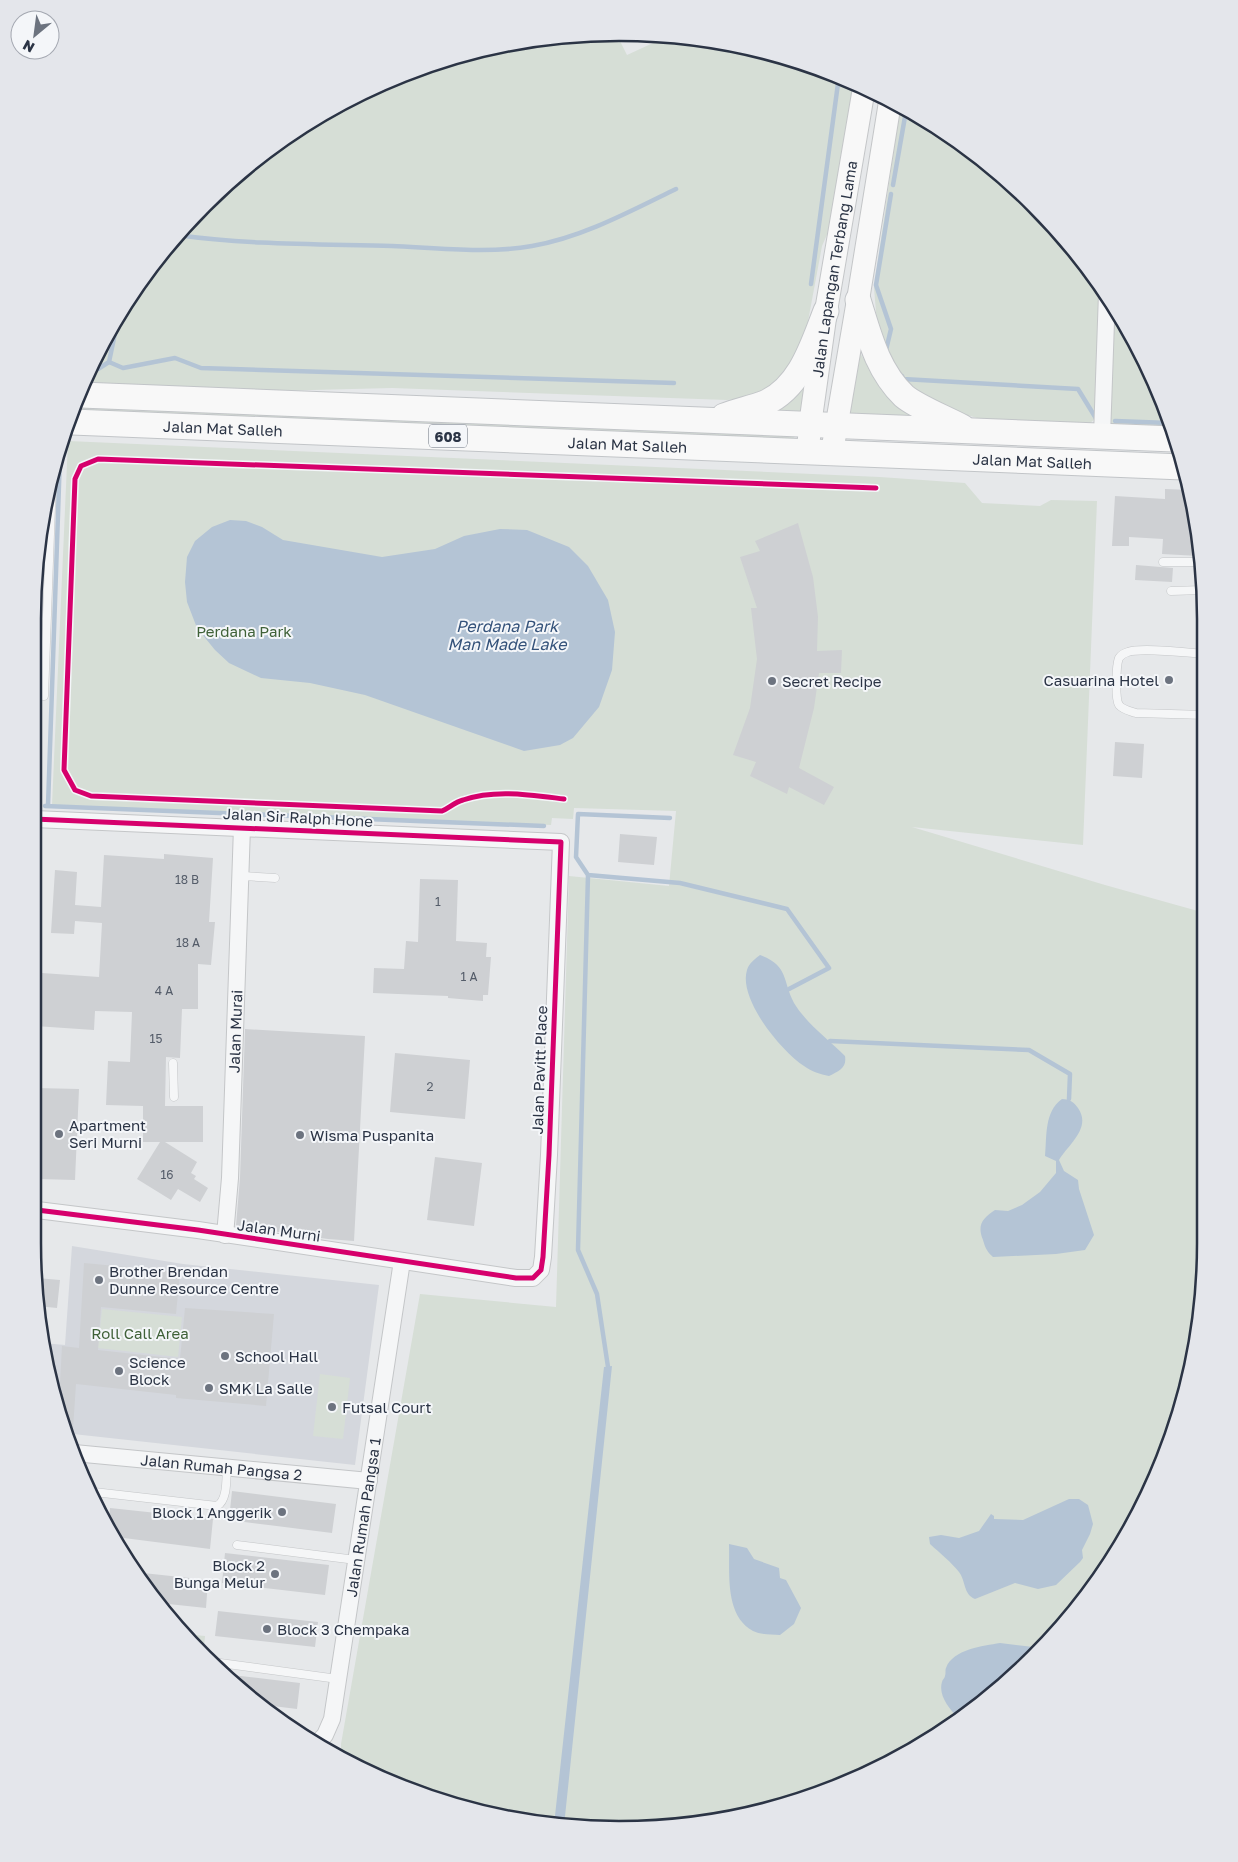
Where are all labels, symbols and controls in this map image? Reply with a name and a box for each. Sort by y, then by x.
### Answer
north arrow [10,10,60,60]
text: N [20,37,37,57]
street label: Jalan Lapangan Terbang Lama [808,159,860,378]
street label: Jalan Mat Salleh [163,417,283,440]
road number: 608 [429,424,467,448]
street label: Jalan Mat Salleh [567,433,688,456]
street label: Jalan Mat Salleh [972,449,1092,472]
water label: Perdana Park Man Made Lake [448,616,568,654]
park label: Perdana Park [196,622,292,640]
place label: Casuarina Hotel [1044,671,1159,689]
place label: Secret Recipe [782,672,882,690]
marker: Casuarina Hotel [1163,674,1175,686]
marker: Secret Recipe [766,675,778,687]
street label: Jalan Sir Ralph Hone [223,804,374,830]
house number: 18 B [175,872,199,887]
house number: 1 [435,894,441,909]
house number: 18 A [176,935,200,950]
house number: 1 A [461,969,477,984]
house number: 4 A [155,983,173,998]
street label: Jalan Murai [225,989,245,1073]
street label: Jalan Pavitt Place [528,1005,550,1135]
house number: 15 [150,1031,162,1046]
house number: 2 [427,1079,434,1094]
place label: Apartment Seri Murni [69,1116,146,1151]
place label: Wisma Puspanita [310,1126,434,1144]
marker: Apartment Seri Murni [53,1128,65,1140]
marker: Wisma Puspanita [294,1129,306,1141]
house number: 16 [160,1167,174,1182]
street label: Jalan Murni [236,1215,322,1245]
place label: Brother Brendan Dunne Resource Centre [109,1262,279,1297]
marker: Brother Brendan Dunne Resource Centre [93,1274,105,1286]
park label: Roll Call Area [91,1324,189,1342]
place label: School Hall [235,1347,318,1365]
marker: School Hall [219,1350,231,1362]
place label: Science Block [129,1353,186,1388]
marker: Science Block [113,1365,125,1377]
place label: SMK La Salle [219,1379,313,1397]
marker: SMK La Salle [203,1382,215,1394]
place label: Futsal Court [342,1398,431,1416]
marker: Futsal Court [326,1401,338,1413]
street label: Jalan Rumah Pangsa 1 [342,1436,384,1598]
street label: Jalan Rumah Pangsa 2 [140,1450,303,1484]
place label: Block 1 Anggerik [152,1503,273,1521]
marker: Block 1 Anggerik [276,1506,288,1518]
place label: Block 2 Bunga Melur [174,1556,265,1591]
marker: Block 2 Bunga Melur [269,1568,281,1580]
place label: Block 3 Chempaka [277,1620,410,1638]
marker: Block 3 Chempaka [261,1623,273,1635]

